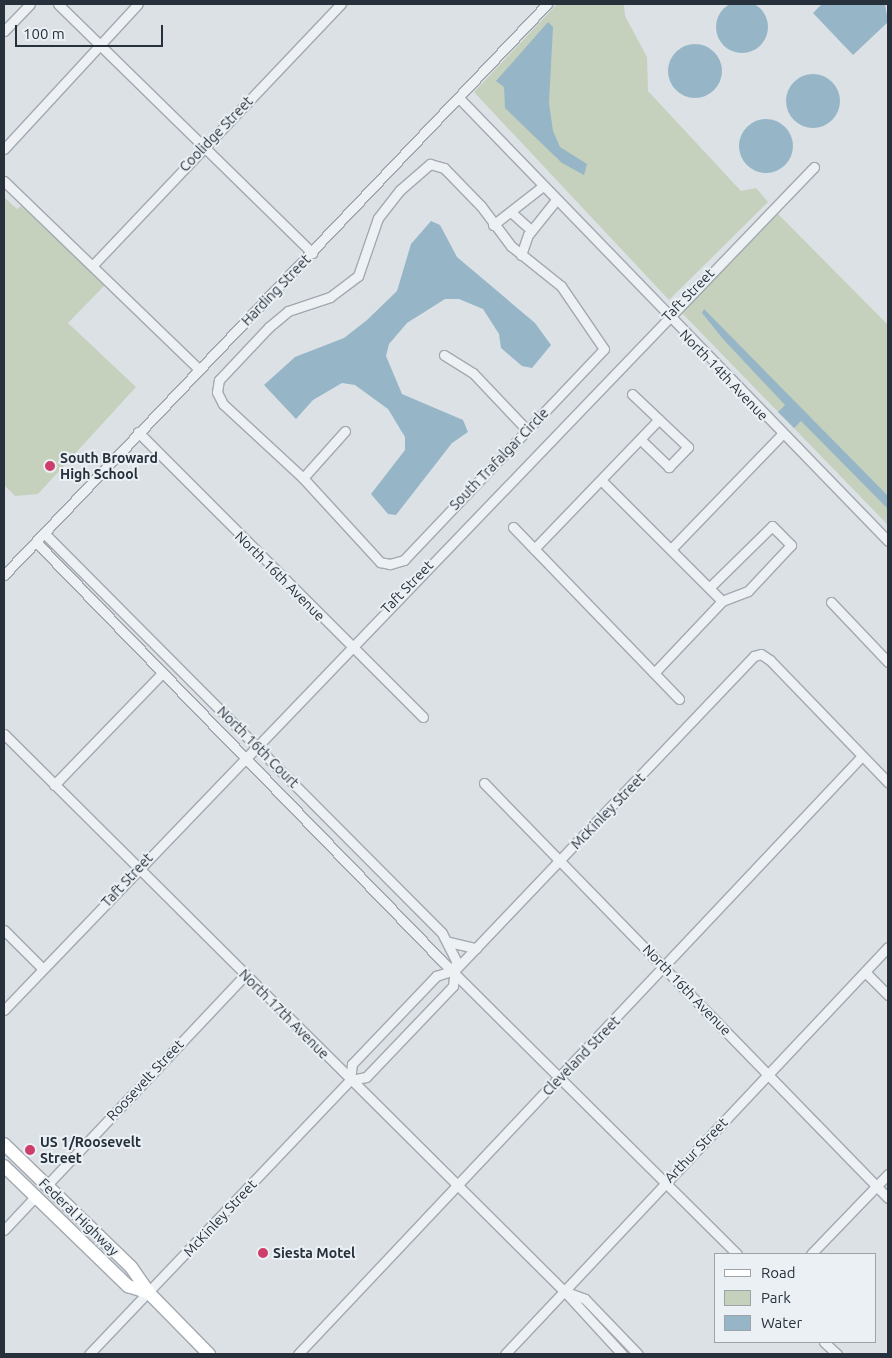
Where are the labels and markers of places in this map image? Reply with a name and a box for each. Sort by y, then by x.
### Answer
place label: South Broward High School [60,450,158,482]
marker: South Broward High School [44,460,56,472]
place label: US 1/Roosevelt Street [40,1134,141,1166]
marker: US 1/Roosevelt Street [24,1144,36,1156]
place label: Siesta Motel [273,1245,355,1261]
marker: Siesta Motel [257,1247,269,1259]

